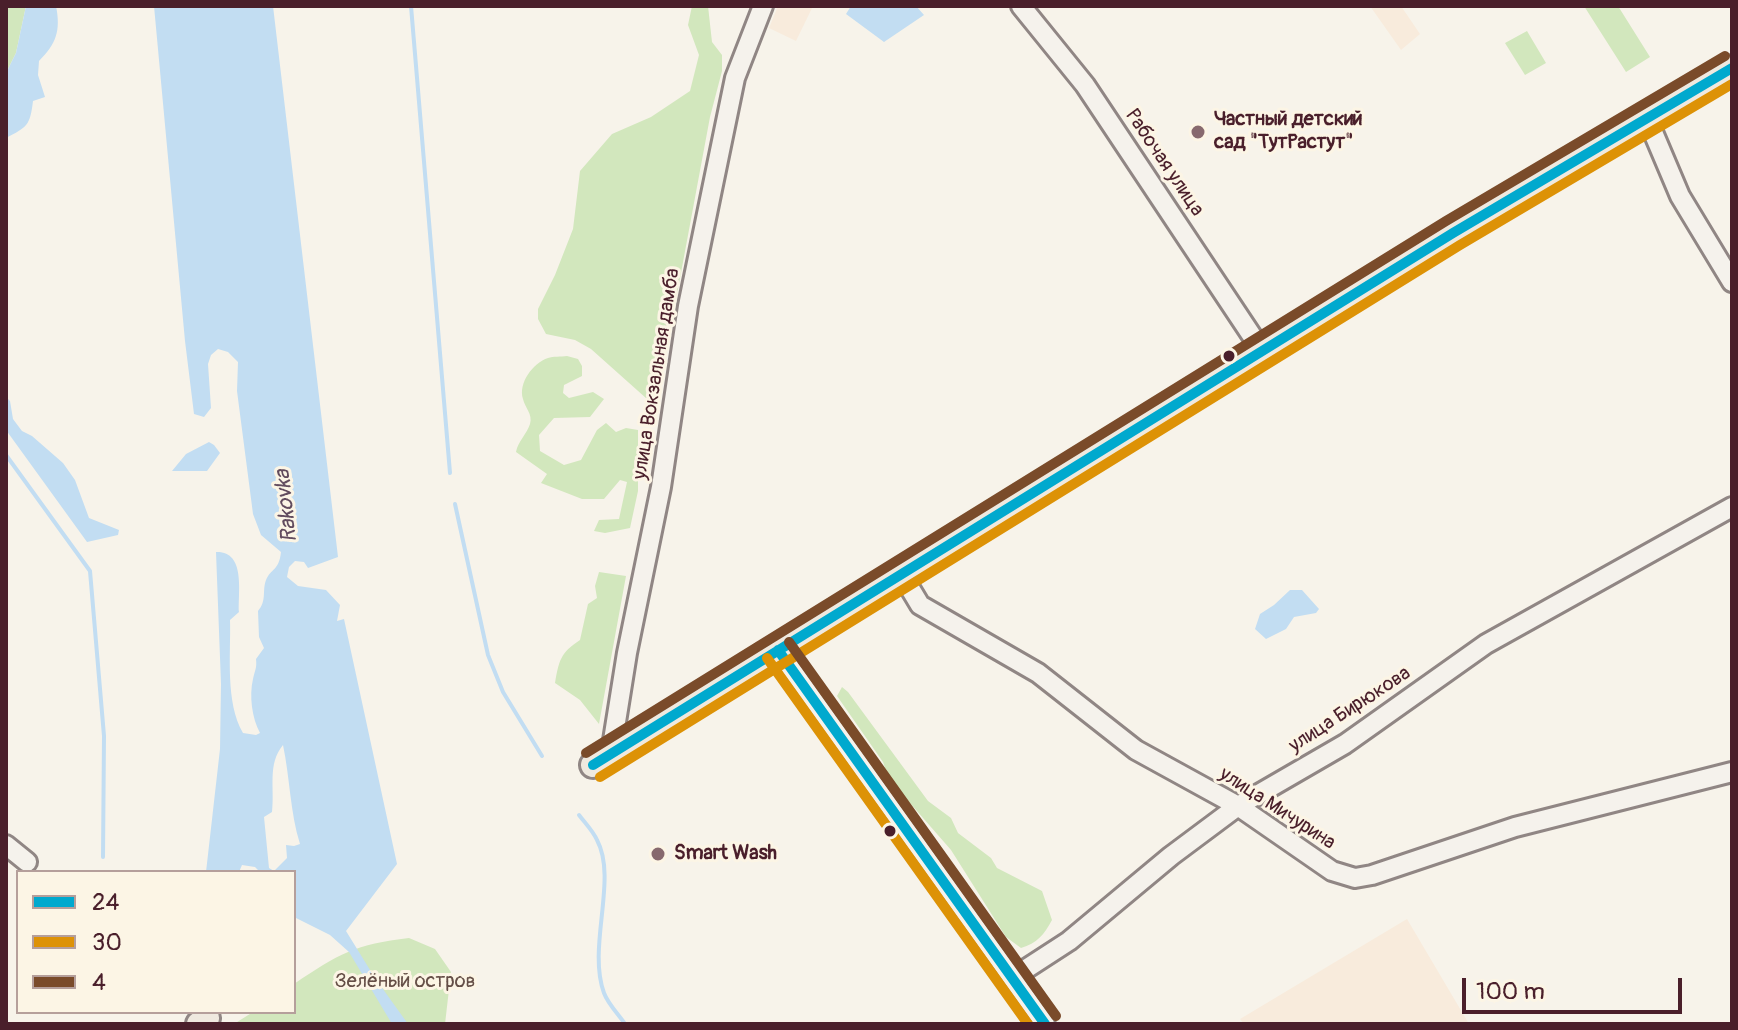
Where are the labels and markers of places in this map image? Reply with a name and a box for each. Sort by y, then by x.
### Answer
place label: Частный детский сад "ТутРастут" [1214,108,1363,155]
marker: Частный детский сад "ТутРастут" [1189,123,1207,141]
unlabelled marker [1221,348,1237,364]
unlabelled marker [882,823,898,839]
place label: Smart Wash [674,842,777,866]
marker: Smart Wash [649,845,667,863]

